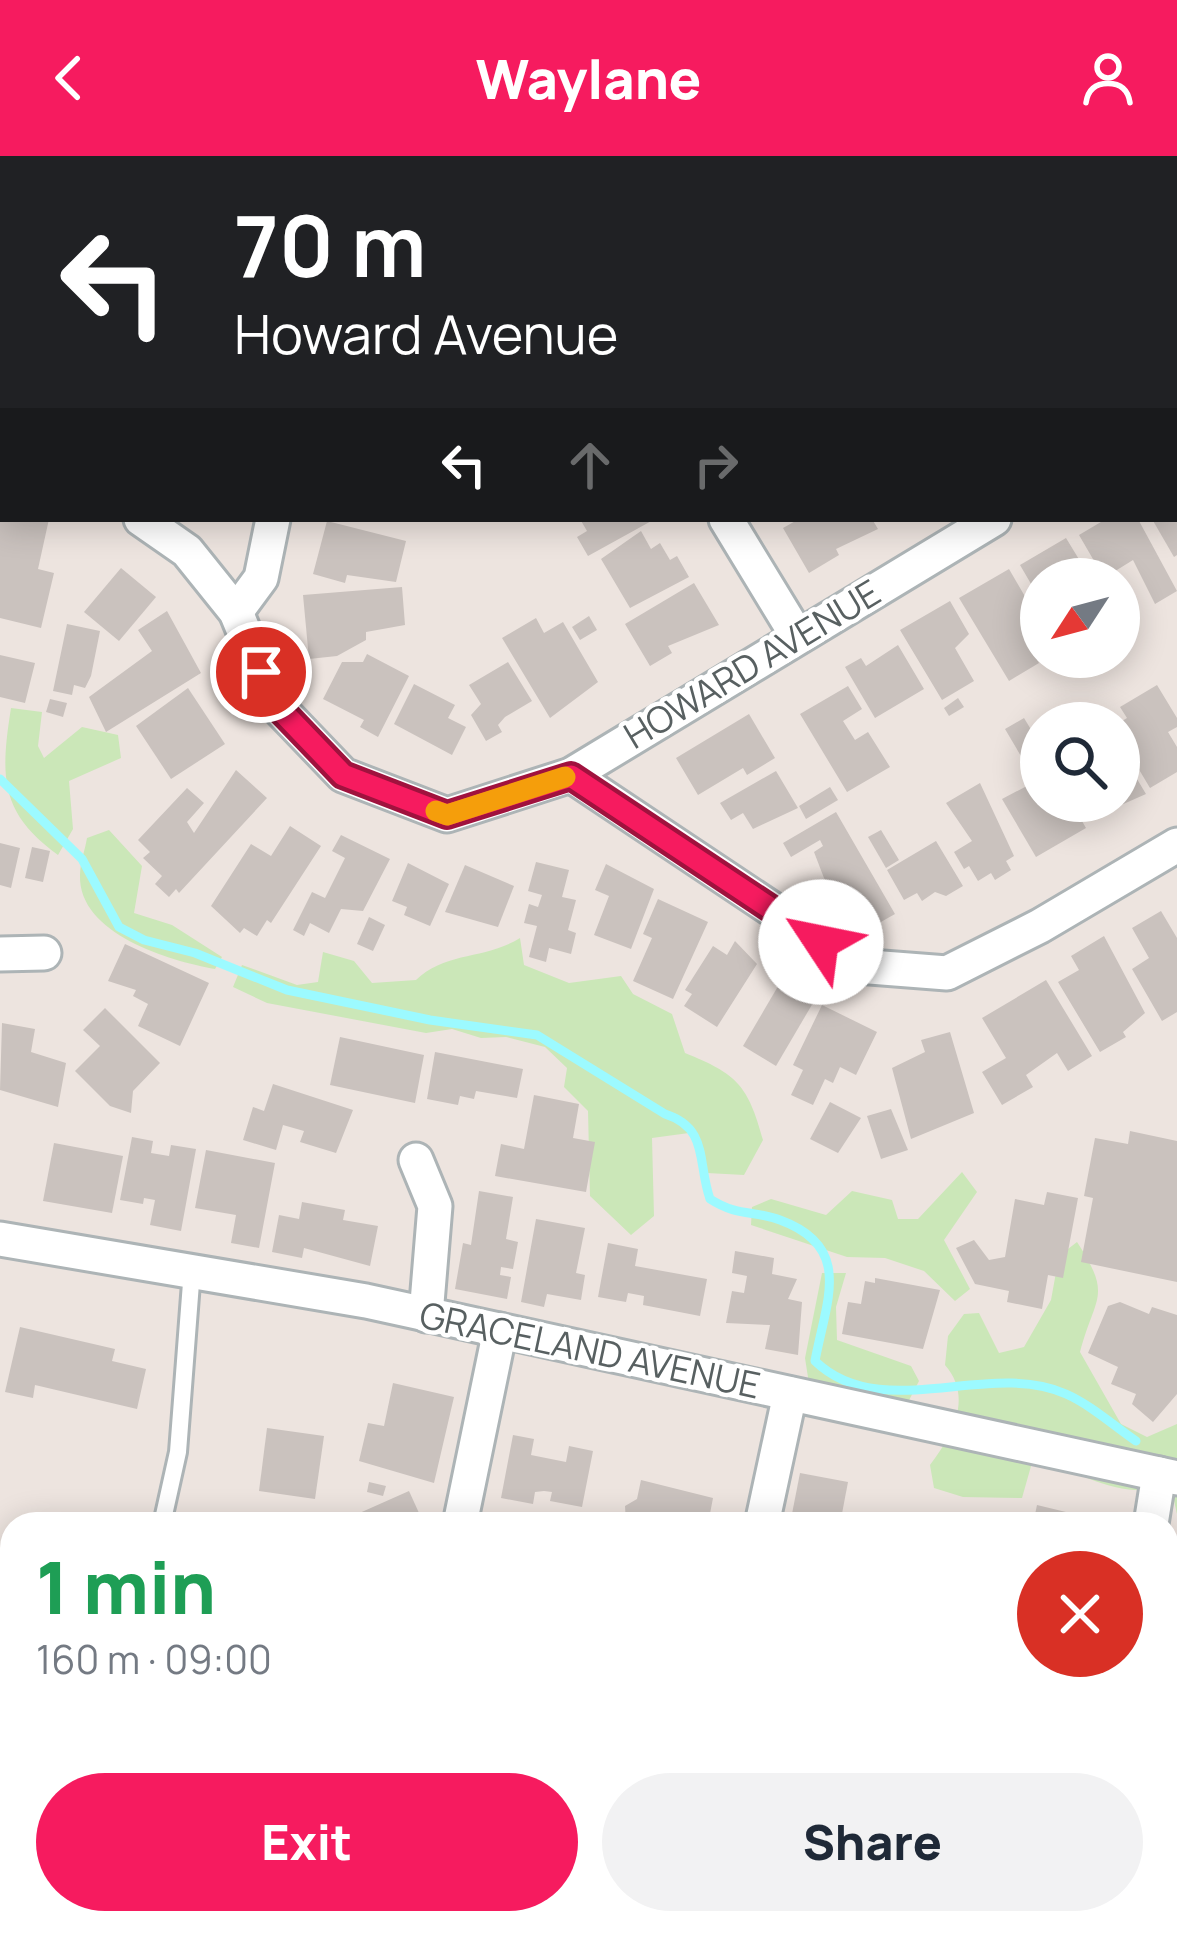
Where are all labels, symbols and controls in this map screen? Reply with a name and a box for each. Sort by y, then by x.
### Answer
text: Waylane [476,41,701,115]
icon: back [36,45,102,111]
icon: person [1075,45,1141,111]
text: 70 m [234,187,426,302]
icon: left [36,204,192,360]
text: Howard Avenue [234,296,618,370]
icon: left [431,432,497,498]
icon: ahead [557,432,623,498]
icon: right [683,432,749,498]
north arrow [1020,558,1140,678]
map controls [1020,558,1140,822]
street label: HOWARD AVENUE [615,568,889,759]
pin [210,621,312,723]
icon: arrive [228,639,294,705]
button: search [1020,702,1140,822]
position arrow [758,879,884,1005]
street label: GRACELAND AVENUE [415,1290,765,1410]
text: 1 min [36,1537,216,1636]
button: close [1017,1551,1143,1677]
text: 160 m · 09:00 [36,1632,272,1686]
button: Exit [36,1773,578,1911]
button: Share [602,1773,1143,1911]

